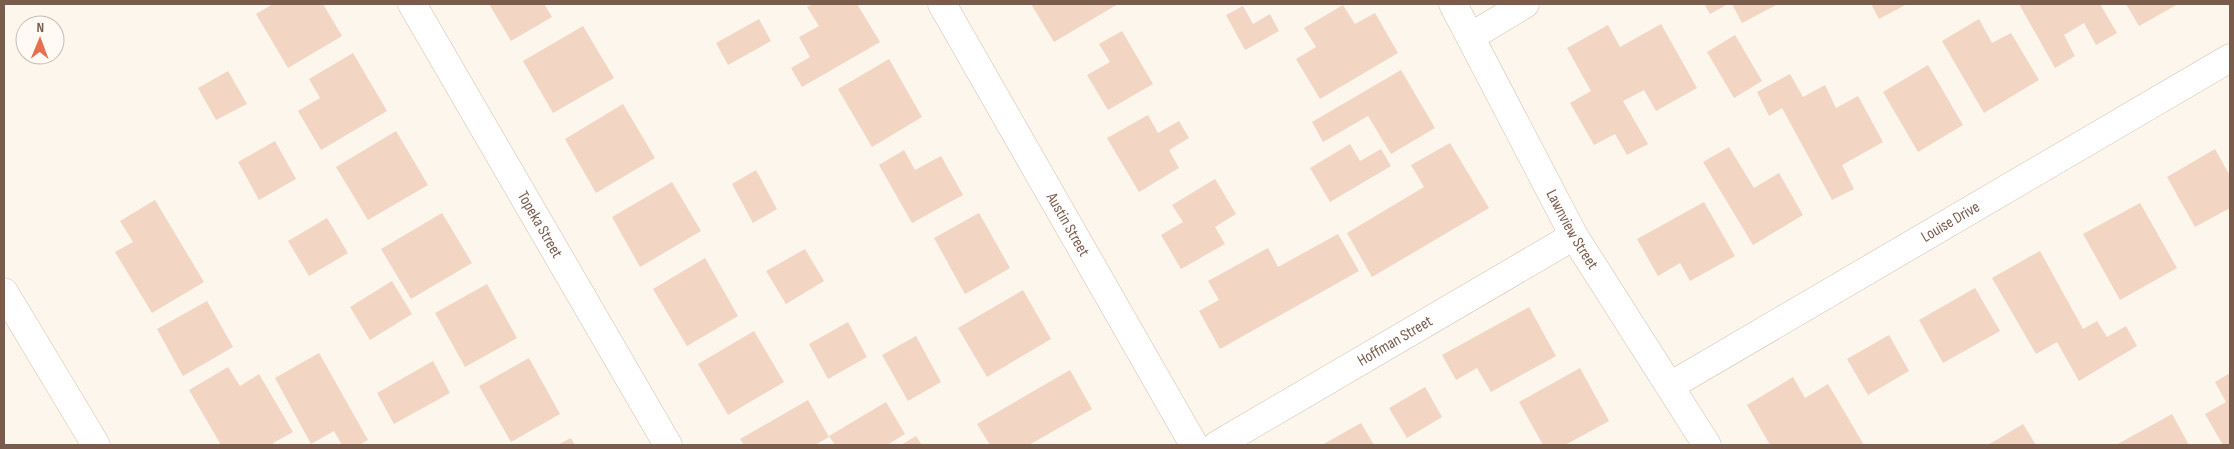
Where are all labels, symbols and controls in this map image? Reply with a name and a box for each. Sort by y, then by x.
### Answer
north arrow [15,15,65,65]
text: N [36,19,44,36]
street label: Lawnview Street [1542,186,1602,273]
street label: Topeka Street [513,188,567,261]
street label: Austin Street [1042,188,1094,260]
street label: Louise Drive [1918,197,1983,246]
street label: Hoffman Street [1354,312,1436,370]

